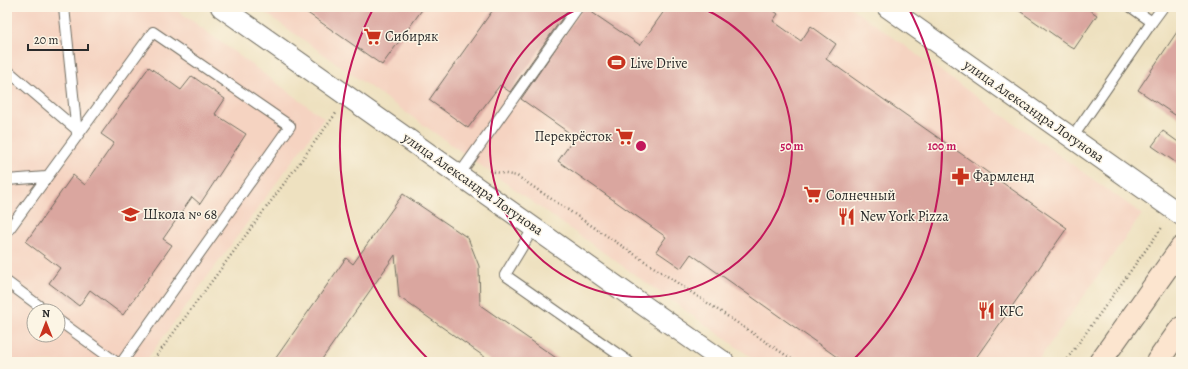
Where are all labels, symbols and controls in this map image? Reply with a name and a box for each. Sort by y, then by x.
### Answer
scale bar [28,26,88,52]
supermarket icon: Сибиряк [362,26,382,46]
place label: Сибиряк [385,27,438,46]
text: 20 m [34,32,58,48]
sports icon: Live Drive [607,53,627,73]
place label: Live Drive [630,54,688,73]
street label: улица Александра Логунова [959,55,1108,167]
supermarket icon: Перекрёсток [615,126,635,146]
place label: Перекрёсток [535,127,612,146]
street label: улица Александра Логунова [398,128,547,240]
text: 50 m [780,138,804,154]
text: 100 m [928,138,956,154]
centre of rings [634,139,648,153]
pharmacy icon: Фармленд [950,166,970,186]
place label: Фармленд [973,167,1035,186]
supermarket icon: Солнечный [803,185,823,205]
place label: Солнечный [826,186,895,205]
school or university icon: Школа № 68 [120,204,140,224]
place label: Школа № 68 [143,205,218,224]
restaurant icon: New York Pizza [837,206,857,226]
place label: New York Pizza [860,207,949,226]
restaurant icon: KFC [976,301,996,321]
place label: KFC [999,302,1024,321]
north arrow [26,303,66,343]
text: N [42,306,50,321]

